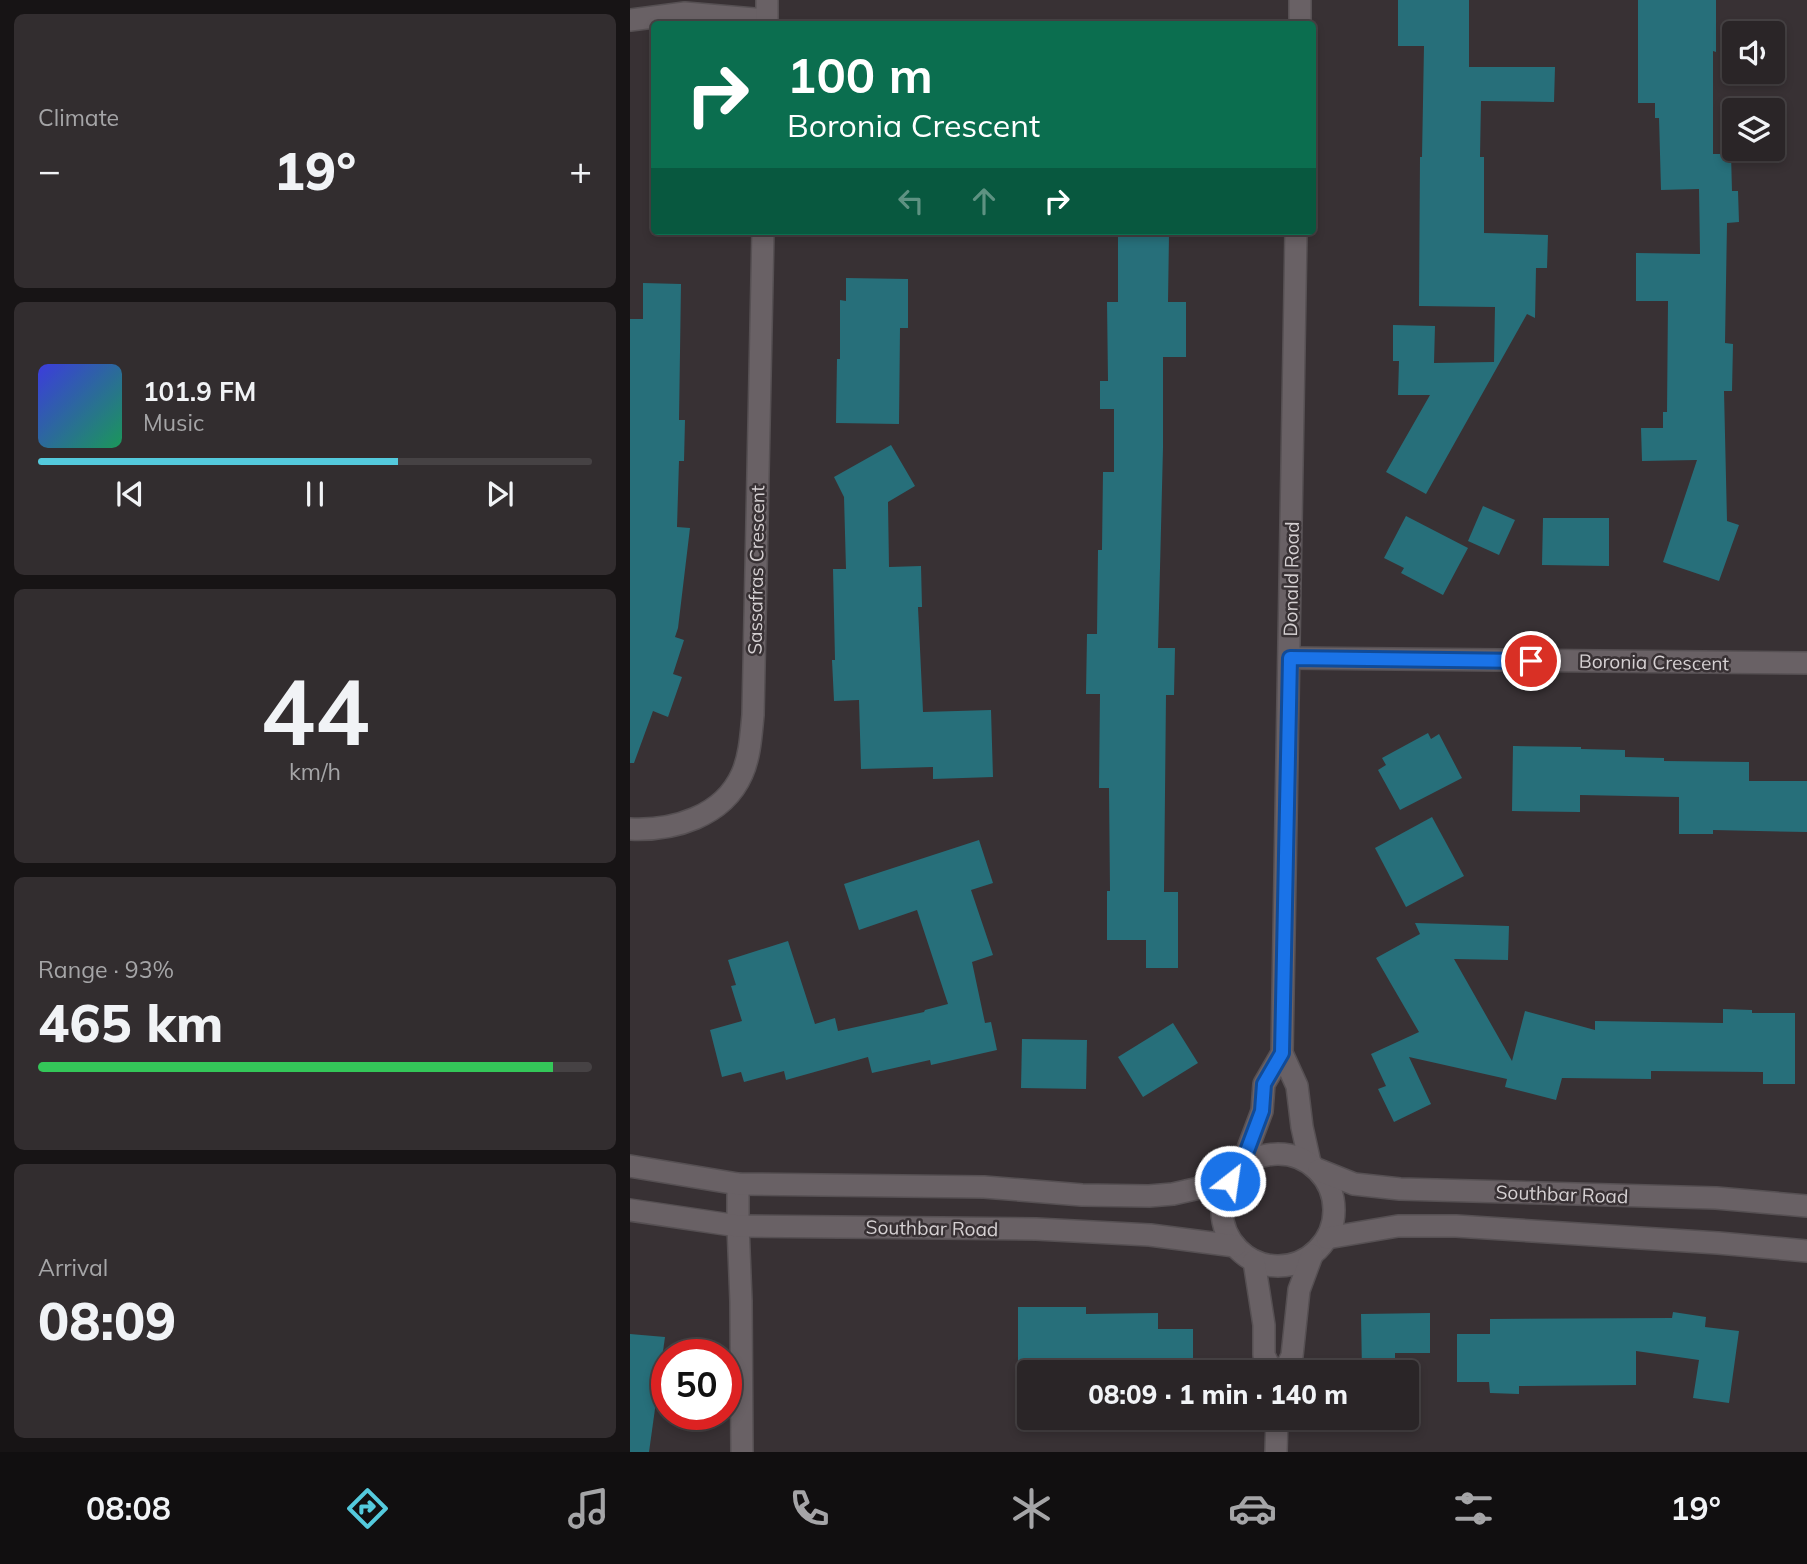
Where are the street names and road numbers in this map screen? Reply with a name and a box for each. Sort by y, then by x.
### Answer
street label: Sassafras Crescent [743,485,769,655]
street label: Donald Road [1278,521,1304,637]
street label: Boronia Crescent [1579,649,1730,675]
street label: Southbar Road [1495,1180,1629,1208]
street label: Southbar Road [865,1215,999,1241]

